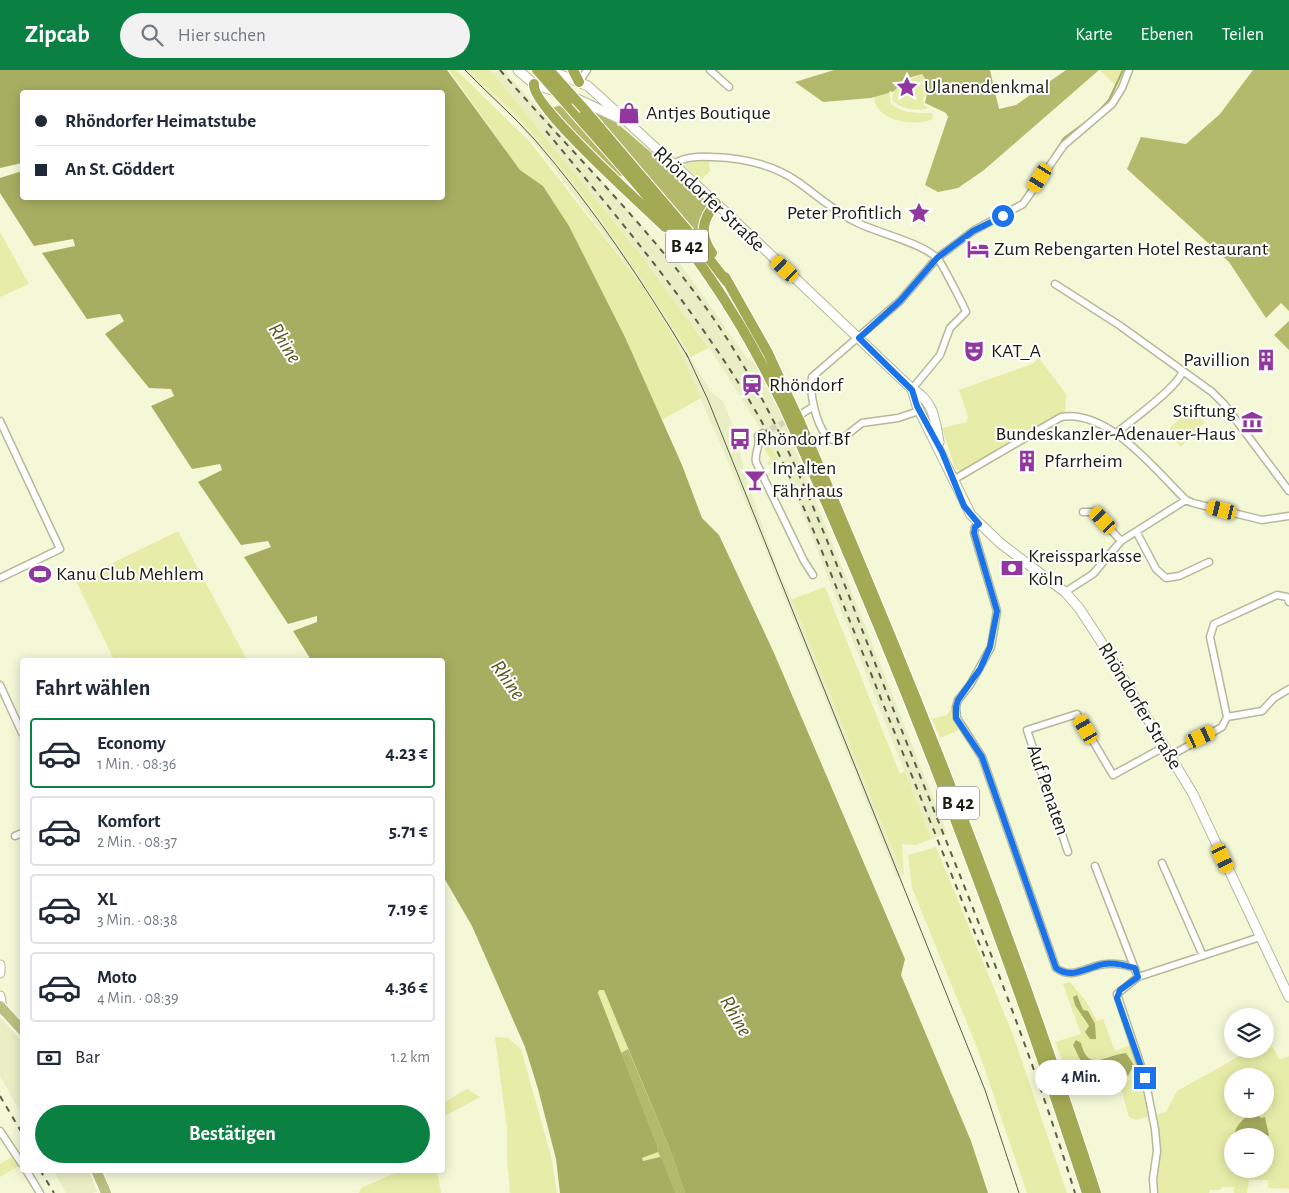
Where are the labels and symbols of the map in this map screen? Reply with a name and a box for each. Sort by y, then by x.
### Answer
place icon: Ulanendenkmal [894,74,920,100]
place label: Ulanendenkmal [924,77,1050,97]
shop icon: Antjes Boutique [616,100,642,126]
place label: Antjes Boutique [646,103,771,123]
street label: Rhöndorfer Straße [650,143,768,255]
car [1025,161,1054,195]
place icon: Peter Profitlich [906,200,932,226]
place label: Peter Profitlich [787,203,902,223]
route start [992,205,1014,227]
road number: B 42 [666,230,708,262]
hotel icon: Zum Rebengarten Hotel Restaurant [965,236,991,262]
place label: Zum Rebengarten Hotel Restaurant [994,239,1269,259]
car [768,253,801,285]
water label: Rhine [265,319,305,367]
theatre icon: KAT_A [961,338,987,364]
place label: KAT_A [991,341,1042,361]
building icon: Pavillion [1253,347,1279,373]
place label: Pavillion [1183,350,1250,370]
station icon: Rhöndorf [739,372,765,398]
place label: Rhöndorf [769,375,844,395]
place label: Stiftung Bundeskanzler-Adenauer-Haus [995,401,1236,444]
museum icon: Stiftung Bundeskanzler-Adenauer-Haus [1239,409,1265,435]
bus stop icon: Rhöndorf Bf [727,426,753,452]
place label: Rhöndorf Bf [756,429,851,449]
building icon: Pfarrheim [1014,448,1040,474]
place label: Pfarrheim [1044,451,1123,471]
place label: Im alten Fährhaus [772,458,843,501]
bar icon: Im alten Fährhaus [742,467,768,493]
car [1205,499,1238,521]
car [1087,504,1118,536]
place label: Kreissparkasse Köln [1028,546,1142,589]
bank icon: Kreissparkasse Köln [999,555,1025,581]
sports icon: Kanu Club Mehlem [27,561,53,587]
place label: Kanu Club Mehlem [56,564,204,584]
street label: Rhöndorfer Straße [1094,639,1186,773]
water label: Rhine [487,656,529,704]
car [1072,712,1099,746]
car [1184,724,1217,750]
street label: Auf Penaten [1023,742,1073,838]
road number: B 42 [937,786,979,820]
car [1209,841,1236,875]
water label: Rhine [716,992,756,1040]
callout: 4 Min. [1035,1060,1128,1096]
route end [1134,1067,1156,1089]

